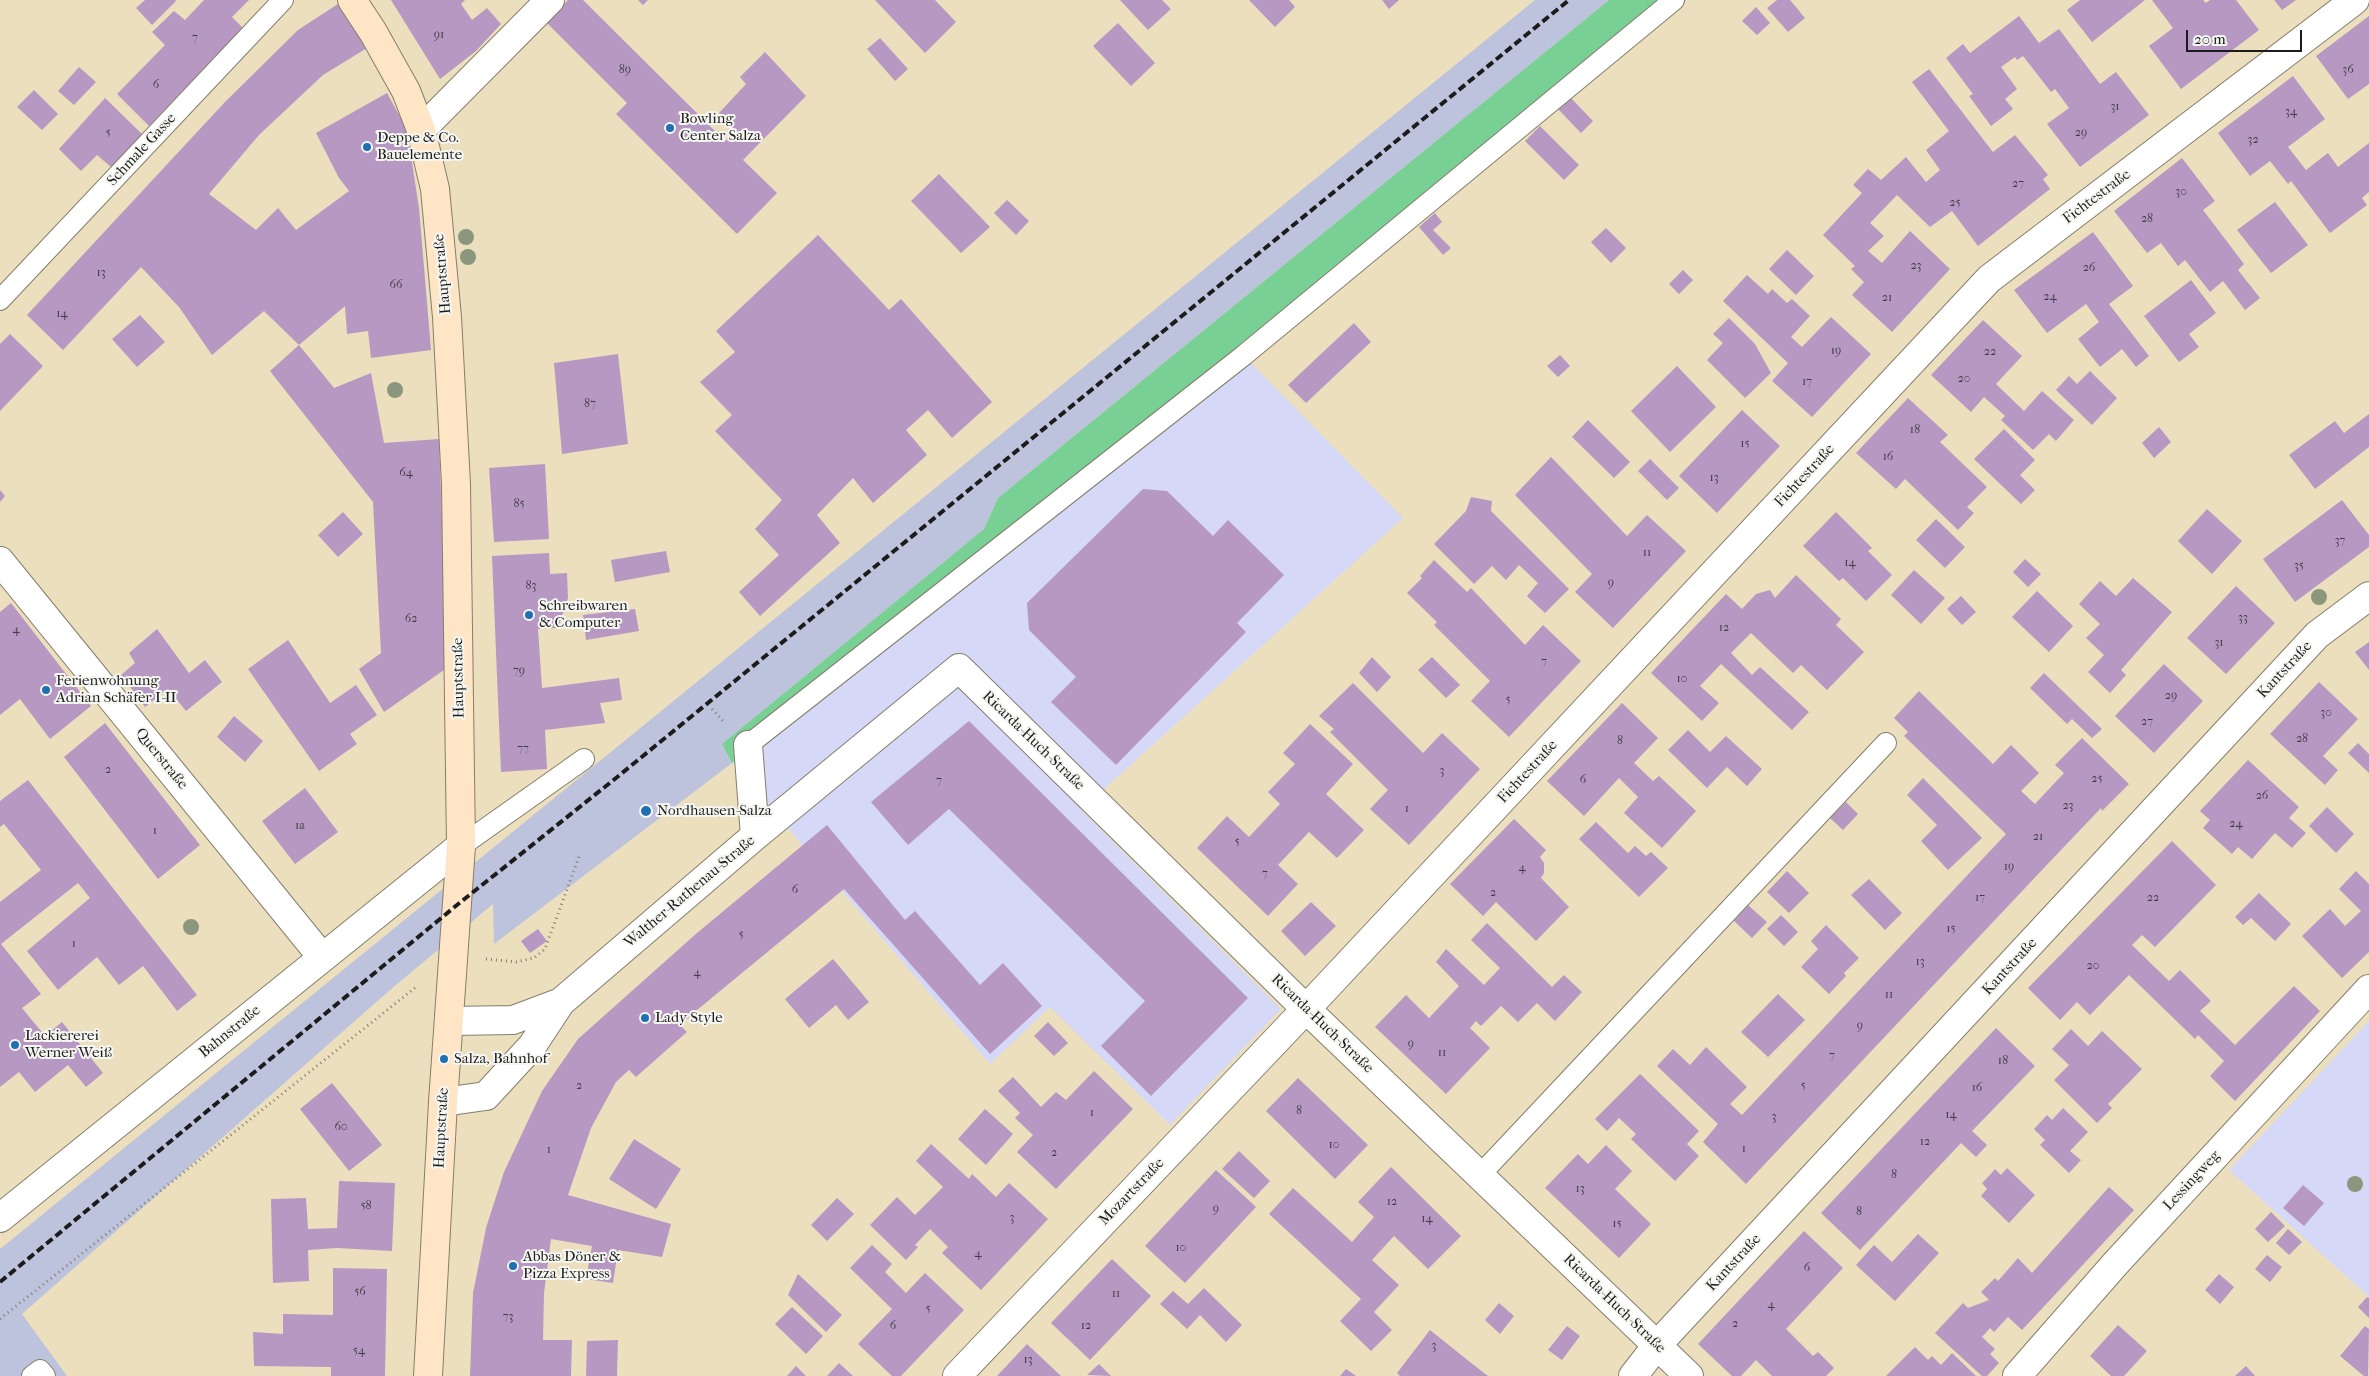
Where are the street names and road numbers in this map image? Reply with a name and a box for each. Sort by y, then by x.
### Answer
street label: Schmale Gasse [104,110,180,190]
street label: Fichtestraße [2060,166,2134,228]
street label: Hauptstraße [431,233,455,315]
street label: Fichtestraße [1771,441,1839,511]
street label: Hauptstraße [449,638,469,718]
street label: Kantstraße [2254,638,2316,702]
street label: Ricarda-Huch-Straße [978,688,1088,794]
street label: Querstraße [131,725,191,793]
street label: Fichtestraße [1494,737,1562,807]
street label: Walther-Rathenau-Straße [621,832,759,952]
street label: Kantstraße [1979,935,2041,999]
street label: Ricarda-Huch-Straße [1267,971,1377,1077]
street label: Bahnstraße [196,1002,264,1062]
street label: Hauptstraße [431,1087,453,1169]
street label: Lessingweg [2160,1147,2224,1215]
street label: Mozartstraße [1096,1155,1168,1229]
street label: Kantstraße [1703,1231,1765,1295]
street label: Ricarda-Huch-Straße [1559,1251,1669,1357]

